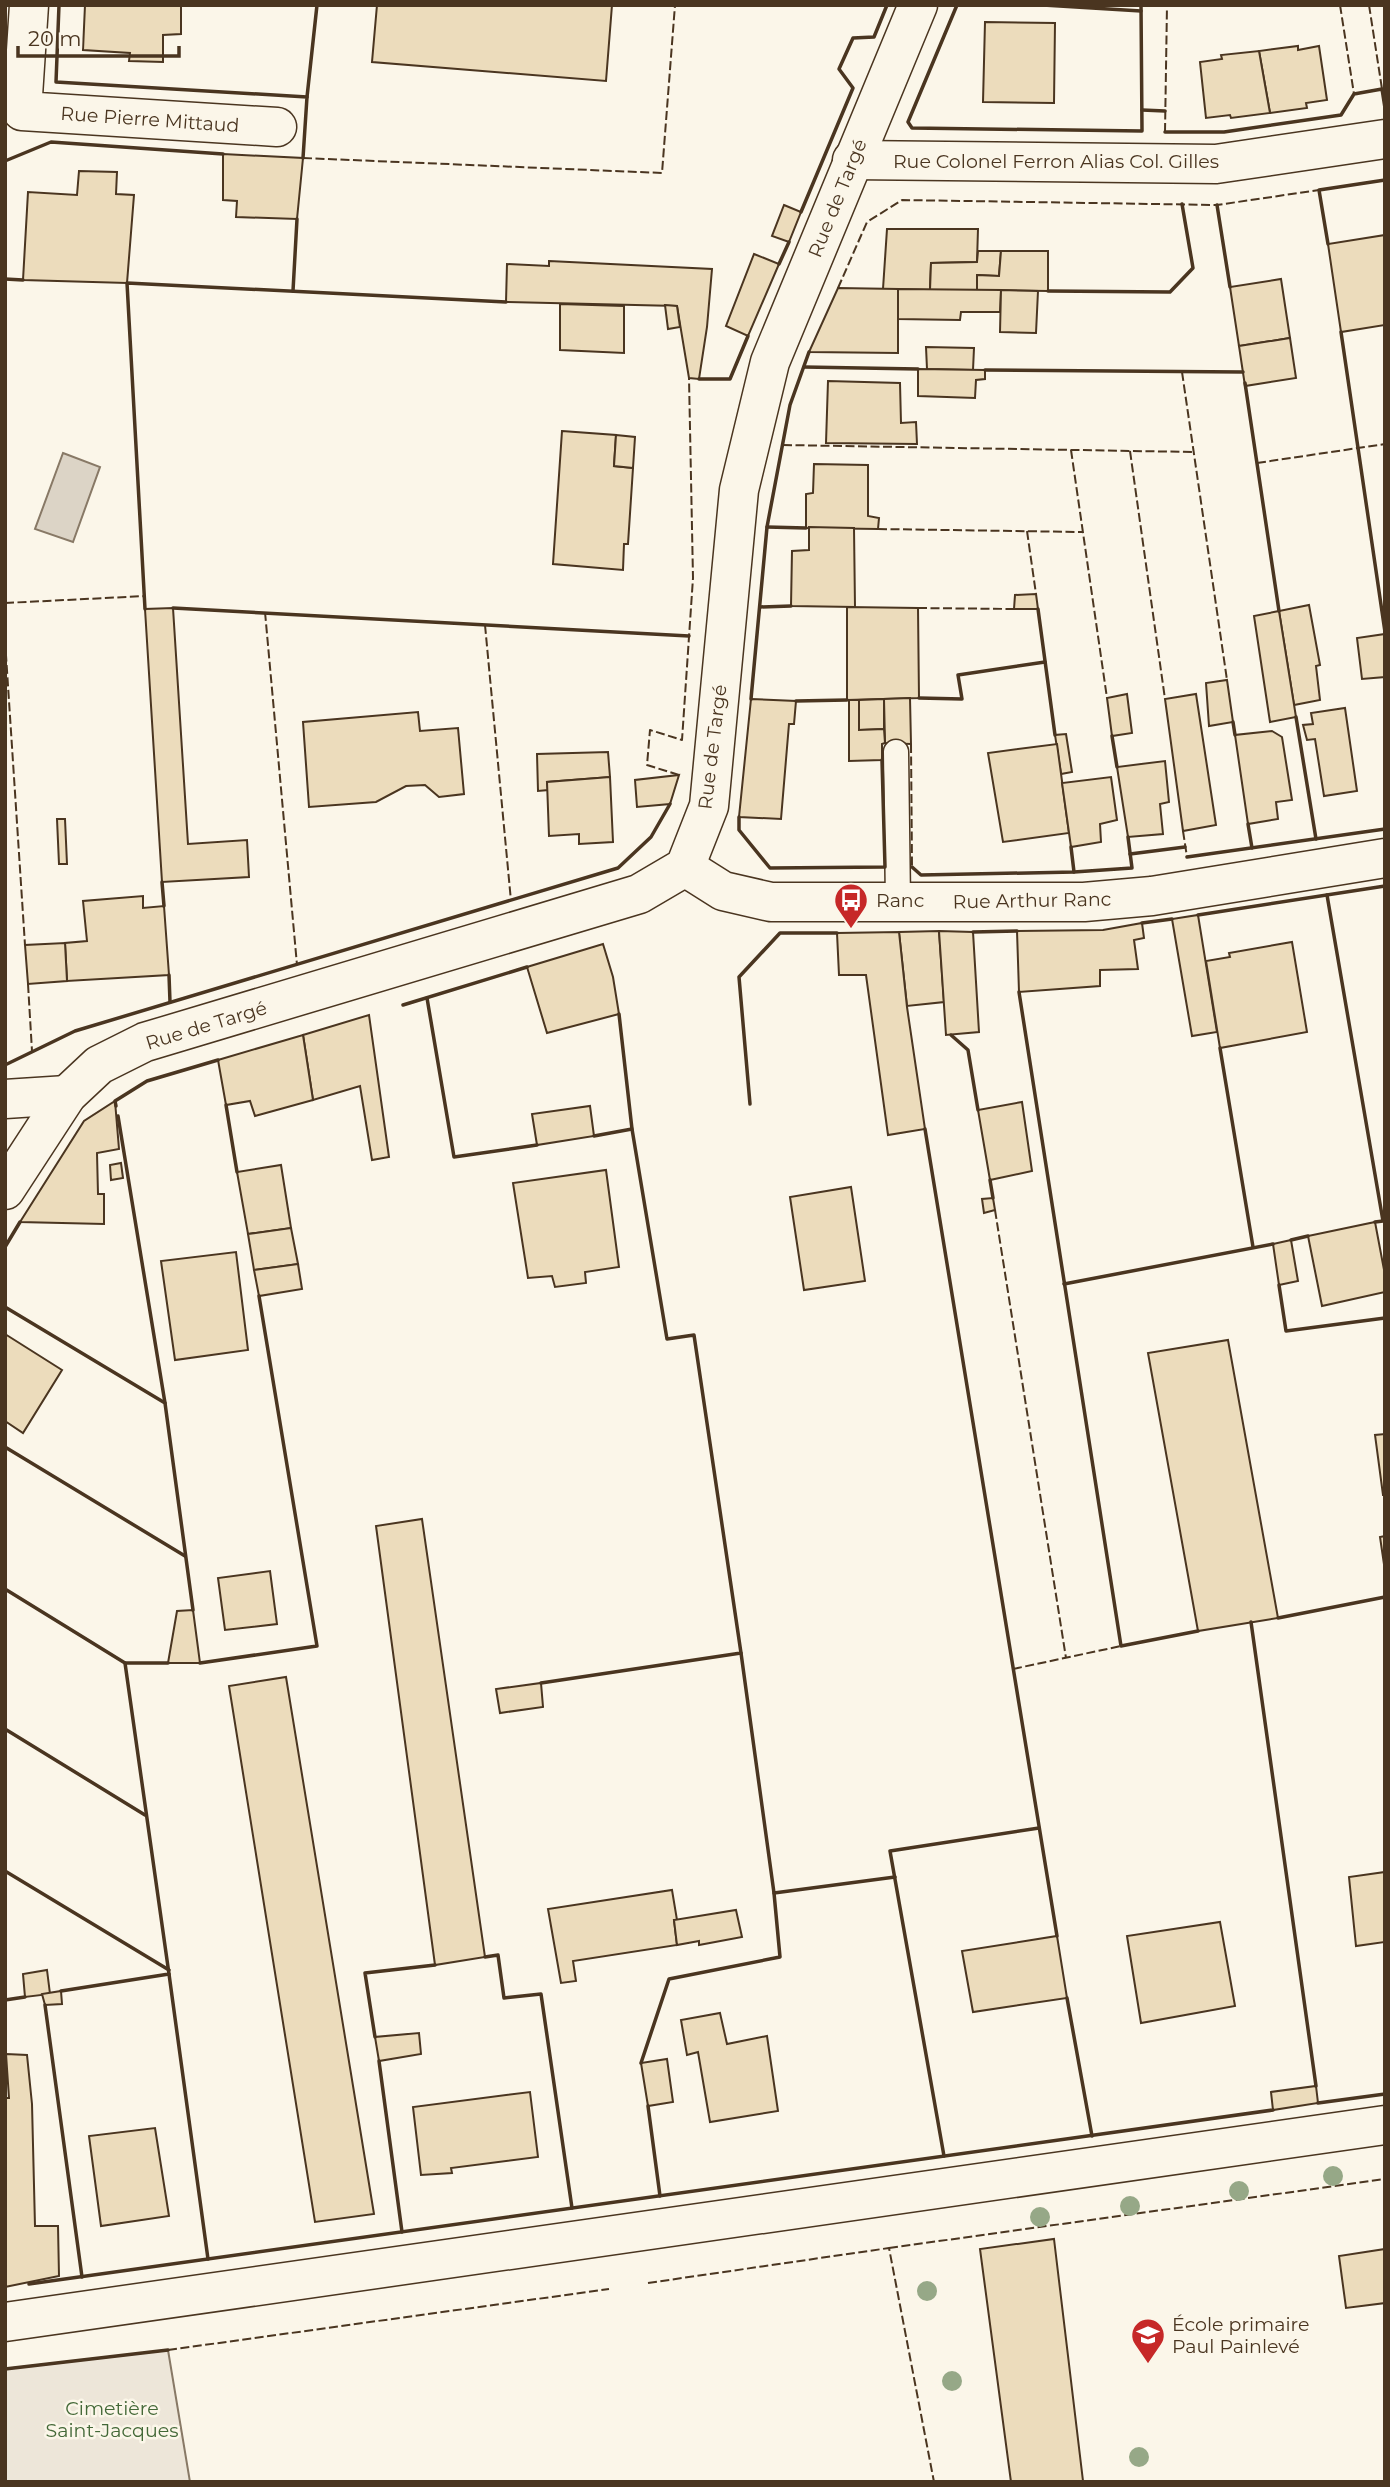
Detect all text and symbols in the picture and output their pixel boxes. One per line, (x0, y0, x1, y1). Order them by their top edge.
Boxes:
scale bar (18, 14, 178, 58)
text: 20 m (28, 26, 82, 51)
street label: Rue Pierre Mittaud (60, 102, 240, 137)
street label: Rue de Targé (803, 136, 872, 261)
street label: Rue Colonel Ferron Alias Col. Gilles (893, 150, 1219, 173)
street label: Rue de Targé (693, 683, 732, 811)
bus stop icon: Ranc (832, 881, 870, 930)
street label: Rue Arthur Ranc (952, 888, 1112, 913)
place label: Ranc (876, 889, 924, 912)
street label: Rue de Targé (143, 996, 270, 1055)
place label: École primaire Paul Painlevé (1172, 2313, 1309, 2358)
school or university icon: École primaire Paul Painlevé (1129, 2316, 1167, 2365)
park label: Cimetière Saint-Jacques (46, 2397, 178, 2442)

